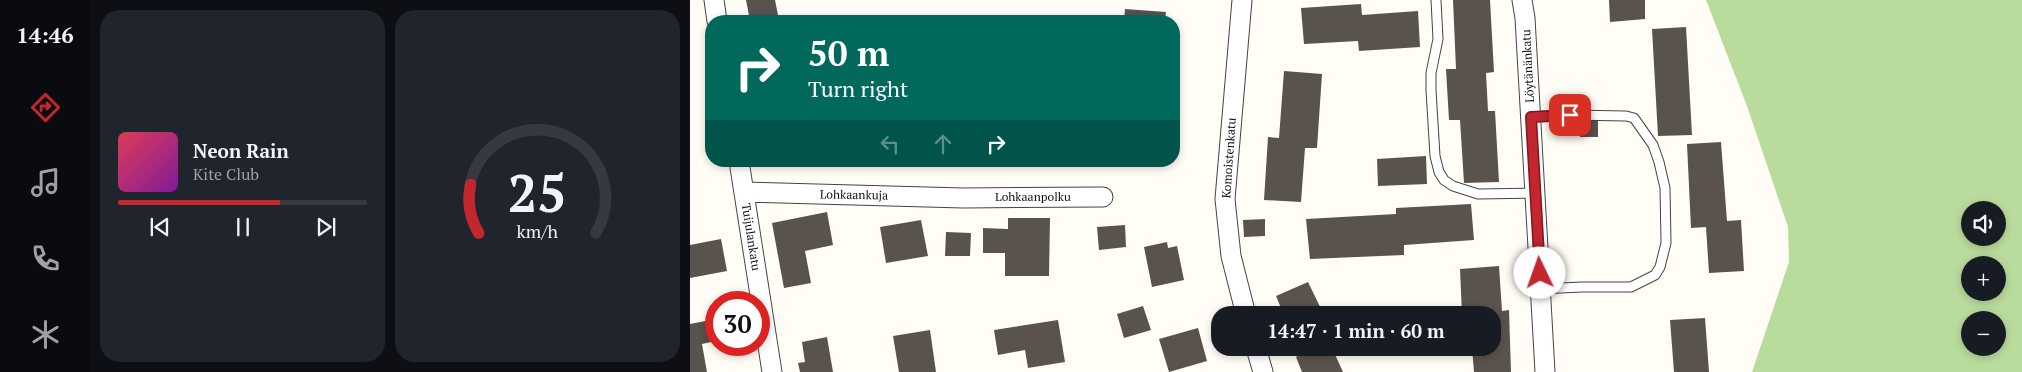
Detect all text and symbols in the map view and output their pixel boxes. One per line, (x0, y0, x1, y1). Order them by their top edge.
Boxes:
text: 14:46 (16, 20, 74, 49)
street label: Löytänänkatu (1518, 29, 1537, 103)
text: 50 m (808, 30, 889, 76)
icon: right (725, 35, 790, 100)
text: Turn right (808, 74, 908, 103)
icon: directions (28, 90, 63, 125)
pin (1549, 94, 1591, 136)
icon: arrive (1556, 101, 1584, 129)
street label: Komoistenkatu (1218, 117, 1239, 199)
icon: left (876, 130, 904, 158)
icon: ahead (929, 130, 957, 158)
icon: right (982, 130, 1010, 158)
text: Neon Rain (193, 138, 289, 163)
text: 25 (508, 158, 567, 227)
text: Kite Club (193, 163, 259, 185)
icon: music (28, 165, 63, 200)
street label: Lohkaankuja (820, 186, 888, 203)
street label: Lohkaanpolku (995, 189, 1071, 204)
map controls (1961, 201, 2006, 356)
button: sound (1961, 201, 2006, 246)
street label: Tuijulankatu (739, 202, 764, 272)
icon: previous (146, 213, 174, 241)
icon: pause (229, 213, 257, 241)
icon: next (312, 213, 340, 241)
text: km/h (517, 219, 559, 243)
icon: phone (28, 241, 63, 276)
position arrow (1513, 246, 1565, 298)
button: + (1961, 256, 2006, 301)
speed limit sign: 30 (705, 291, 770, 356)
button: − (1961, 311, 2006, 356)
icon: climate (28, 317, 63, 352)
text: 14:47 · 1 min · 60 m (1267, 318, 1445, 343)

